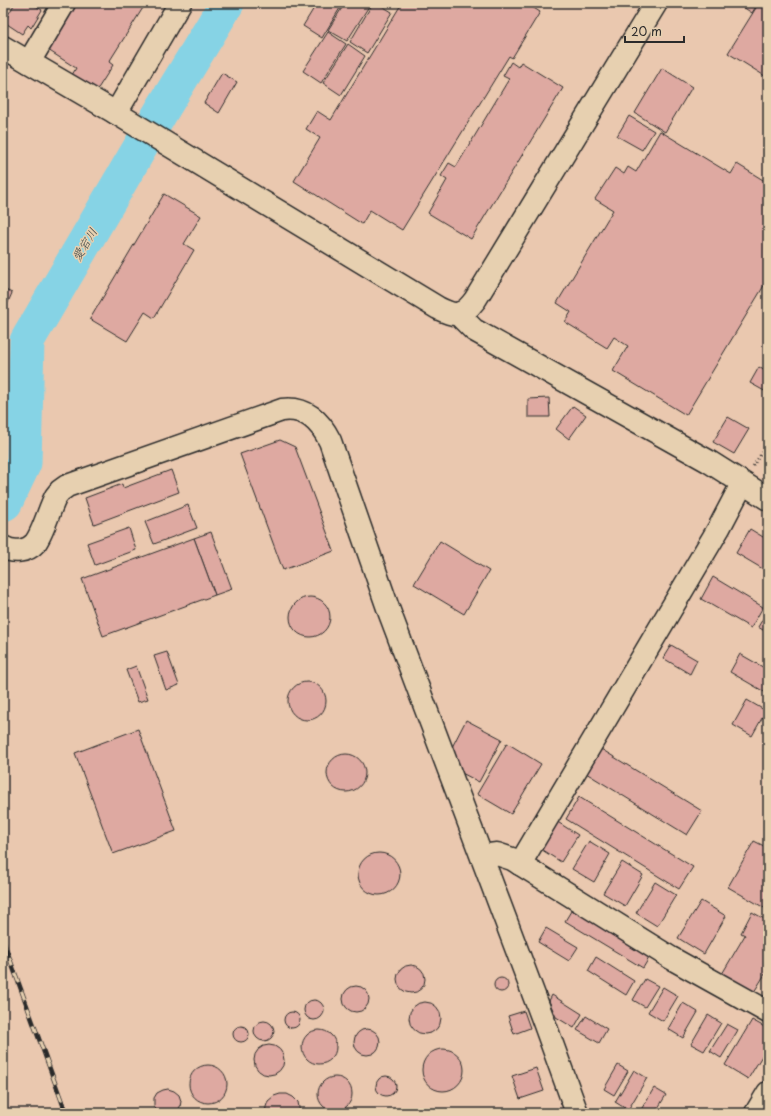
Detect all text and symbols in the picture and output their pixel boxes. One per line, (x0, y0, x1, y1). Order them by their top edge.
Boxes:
scale bar (625, 18, 684, 44)
text: 20 m (631, 22, 662, 40)
water label: 愛宕川 (67, 224, 101, 264)

